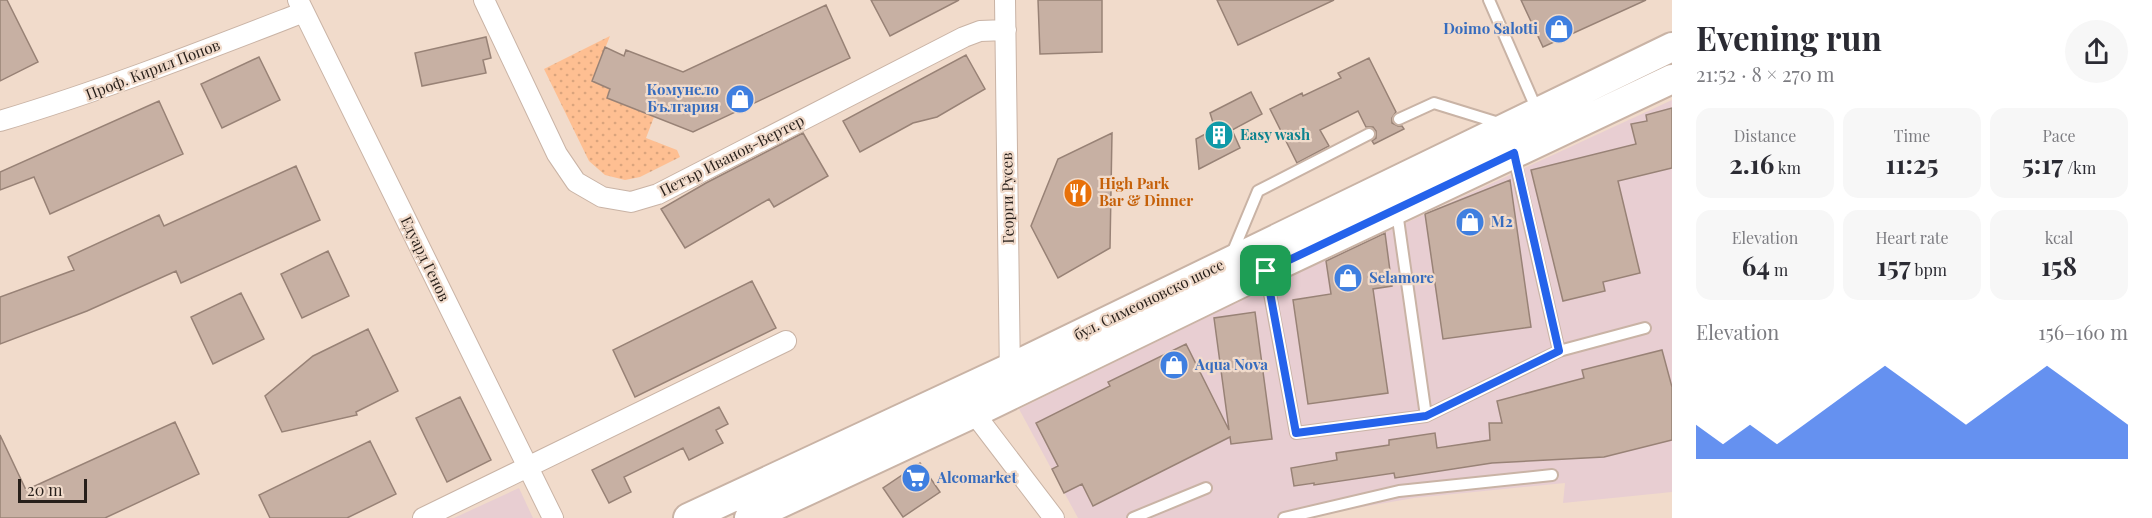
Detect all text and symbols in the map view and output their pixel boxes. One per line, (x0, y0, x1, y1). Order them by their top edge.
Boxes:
shop icon: Doimo Salotti (1543, 13, 1575, 45)
text: Evening run (1696, 15, 1882, 59)
place label: Doimo Salotti (1443, 18, 1538, 38)
button: share (2065, 20, 2128, 83)
street label: Проф. Кирил Попов (83, 34, 223, 104)
text: 21:52 · 8 × 270 m (1696, 60, 1834, 87)
place label: Комунело България (646, 79, 719, 116)
shop icon: Комунело България (724, 83, 756, 115)
street label: Петър Иванов-Вертер (656, 110, 808, 200)
building icon: Easy wash (1203, 119, 1235, 151)
place label: Easy wash (1240, 124, 1310, 144)
text: Distance (1734, 125, 1796, 146)
text: Time (1894, 125, 1930, 146)
text: Pace (2042, 125, 2076, 146)
text: 2.16 (1729, 146, 1774, 181)
text: 11:25 (1886, 146, 1939, 181)
text: 5:17 (2022, 146, 2063, 181)
street label: Георги Русев (996, 152, 1018, 244)
text: km (1774, 157, 1801, 178)
text: /km (2063, 157, 2096, 178)
place label: High Park Bar & Dinner (1099, 173, 1193, 210)
restaurant icon: High Park Bar & Dinner (1062, 177, 1094, 209)
shop icon: M2 (1454, 206, 1486, 238)
place label: M2 (1491, 211, 1513, 231)
street label: Едуард Генов (397, 213, 455, 304)
text: Elevation (1732, 227, 1798, 248)
text: Heart rate (1875, 227, 1949, 248)
text: kcal (2045, 227, 2073, 248)
pin (1240, 245, 1291, 296)
text: 64 (1742, 248, 1770, 283)
text: 157 (1877, 248, 1910, 283)
text: 158 (2041, 248, 2077, 283)
street label: бул. Симеоновско шосе (1070, 254, 1227, 344)
icon: arrive (1249, 254, 1282, 287)
text: m (1770, 259, 1788, 280)
text: bpm (1910, 259, 1947, 280)
shop icon: Selamore (1332, 262, 1364, 294)
place label: Selamore (1369, 267, 1435, 287)
text: Elevation (1696, 318, 1779, 345)
text: 156–160 m (2038, 318, 2128, 345)
shop icon: Aqua Nova (1158, 349, 1190, 381)
place label: Aqua Nova (1194, 354, 1268, 374)
supermarket icon: Alcomarket (900, 462, 932, 494)
place label: Alcomarket (936, 467, 1017, 487)
scale bar (18, 476, 87, 504)
text: 20 m (27, 479, 62, 500)

